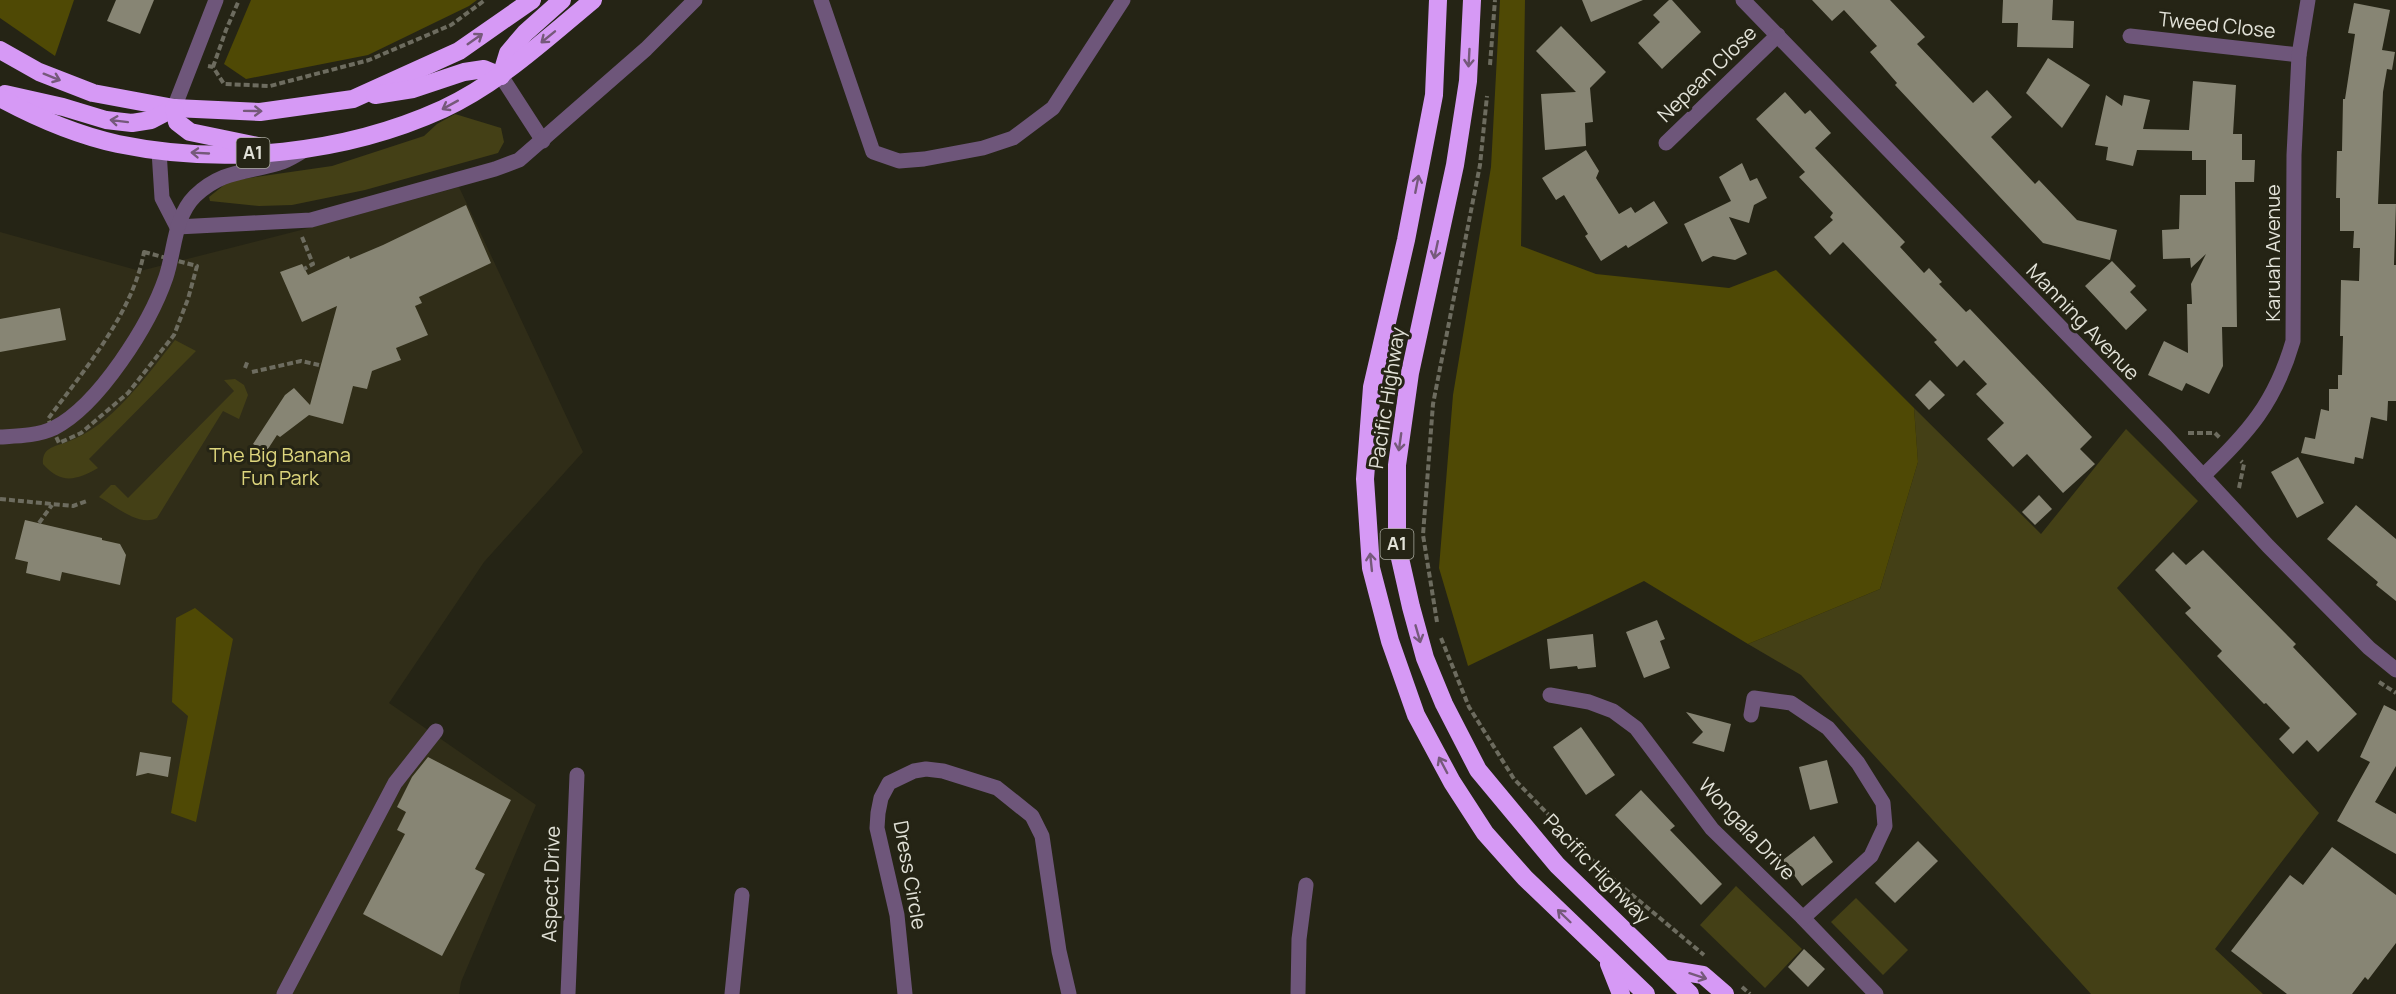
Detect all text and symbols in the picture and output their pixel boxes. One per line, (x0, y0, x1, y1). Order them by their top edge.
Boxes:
street label: Tweed Close (2157, 5, 2277, 44)
street label: Nepean Close (1651, 19, 1762, 128)
one-way arrow (540, 31, 556, 44)
one-way arrow (467, 33, 483, 45)
one-way arrow (1463, 48, 1474, 68)
one-way arrow (42, 72, 61, 83)
one-way arrow (442, 99, 459, 111)
one-way arrow (243, 105, 263, 117)
one-way arrow (109, 116, 129, 127)
road number: A1 (236, 138, 270, 168)
one-way arrow (190, 147, 210, 158)
one-way arrow (1412, 175, 1423, 194)
street label: Karuah Avenue (2259, 184, 2286, 322)
one-way arrow (1430, 241, 1442, 260)
street label: Manning Avenue (2021, 257, 2146, 386)
street label: Pacific Highway (1362, 325, 1411, 471)
one-way arrow (1395, 431, 1406, 451)
park label: The Big Banana Fun Park (209, 441, 351, 491)
road number: A1 (1380, 529, 1414, 559)
one-way arrow (1365, 553, 1376, 573)
one-way arrow (1413, 624, 1425, 643)
one-way arrow (1436, 756, 1448, 774)
street label: Wongala Drive (1693, 772, 1802, 886)
street label: Pacific Highway (1538, 808, 1657, 930)
street label: Dress Circle (888, 818, 933, 932)
street label: Aspect Drive (535, 825, 566, 943)
one-way arrow (1557, 908, 1572, 923)
one-way arrow (1688, 971, 1707, 982)

